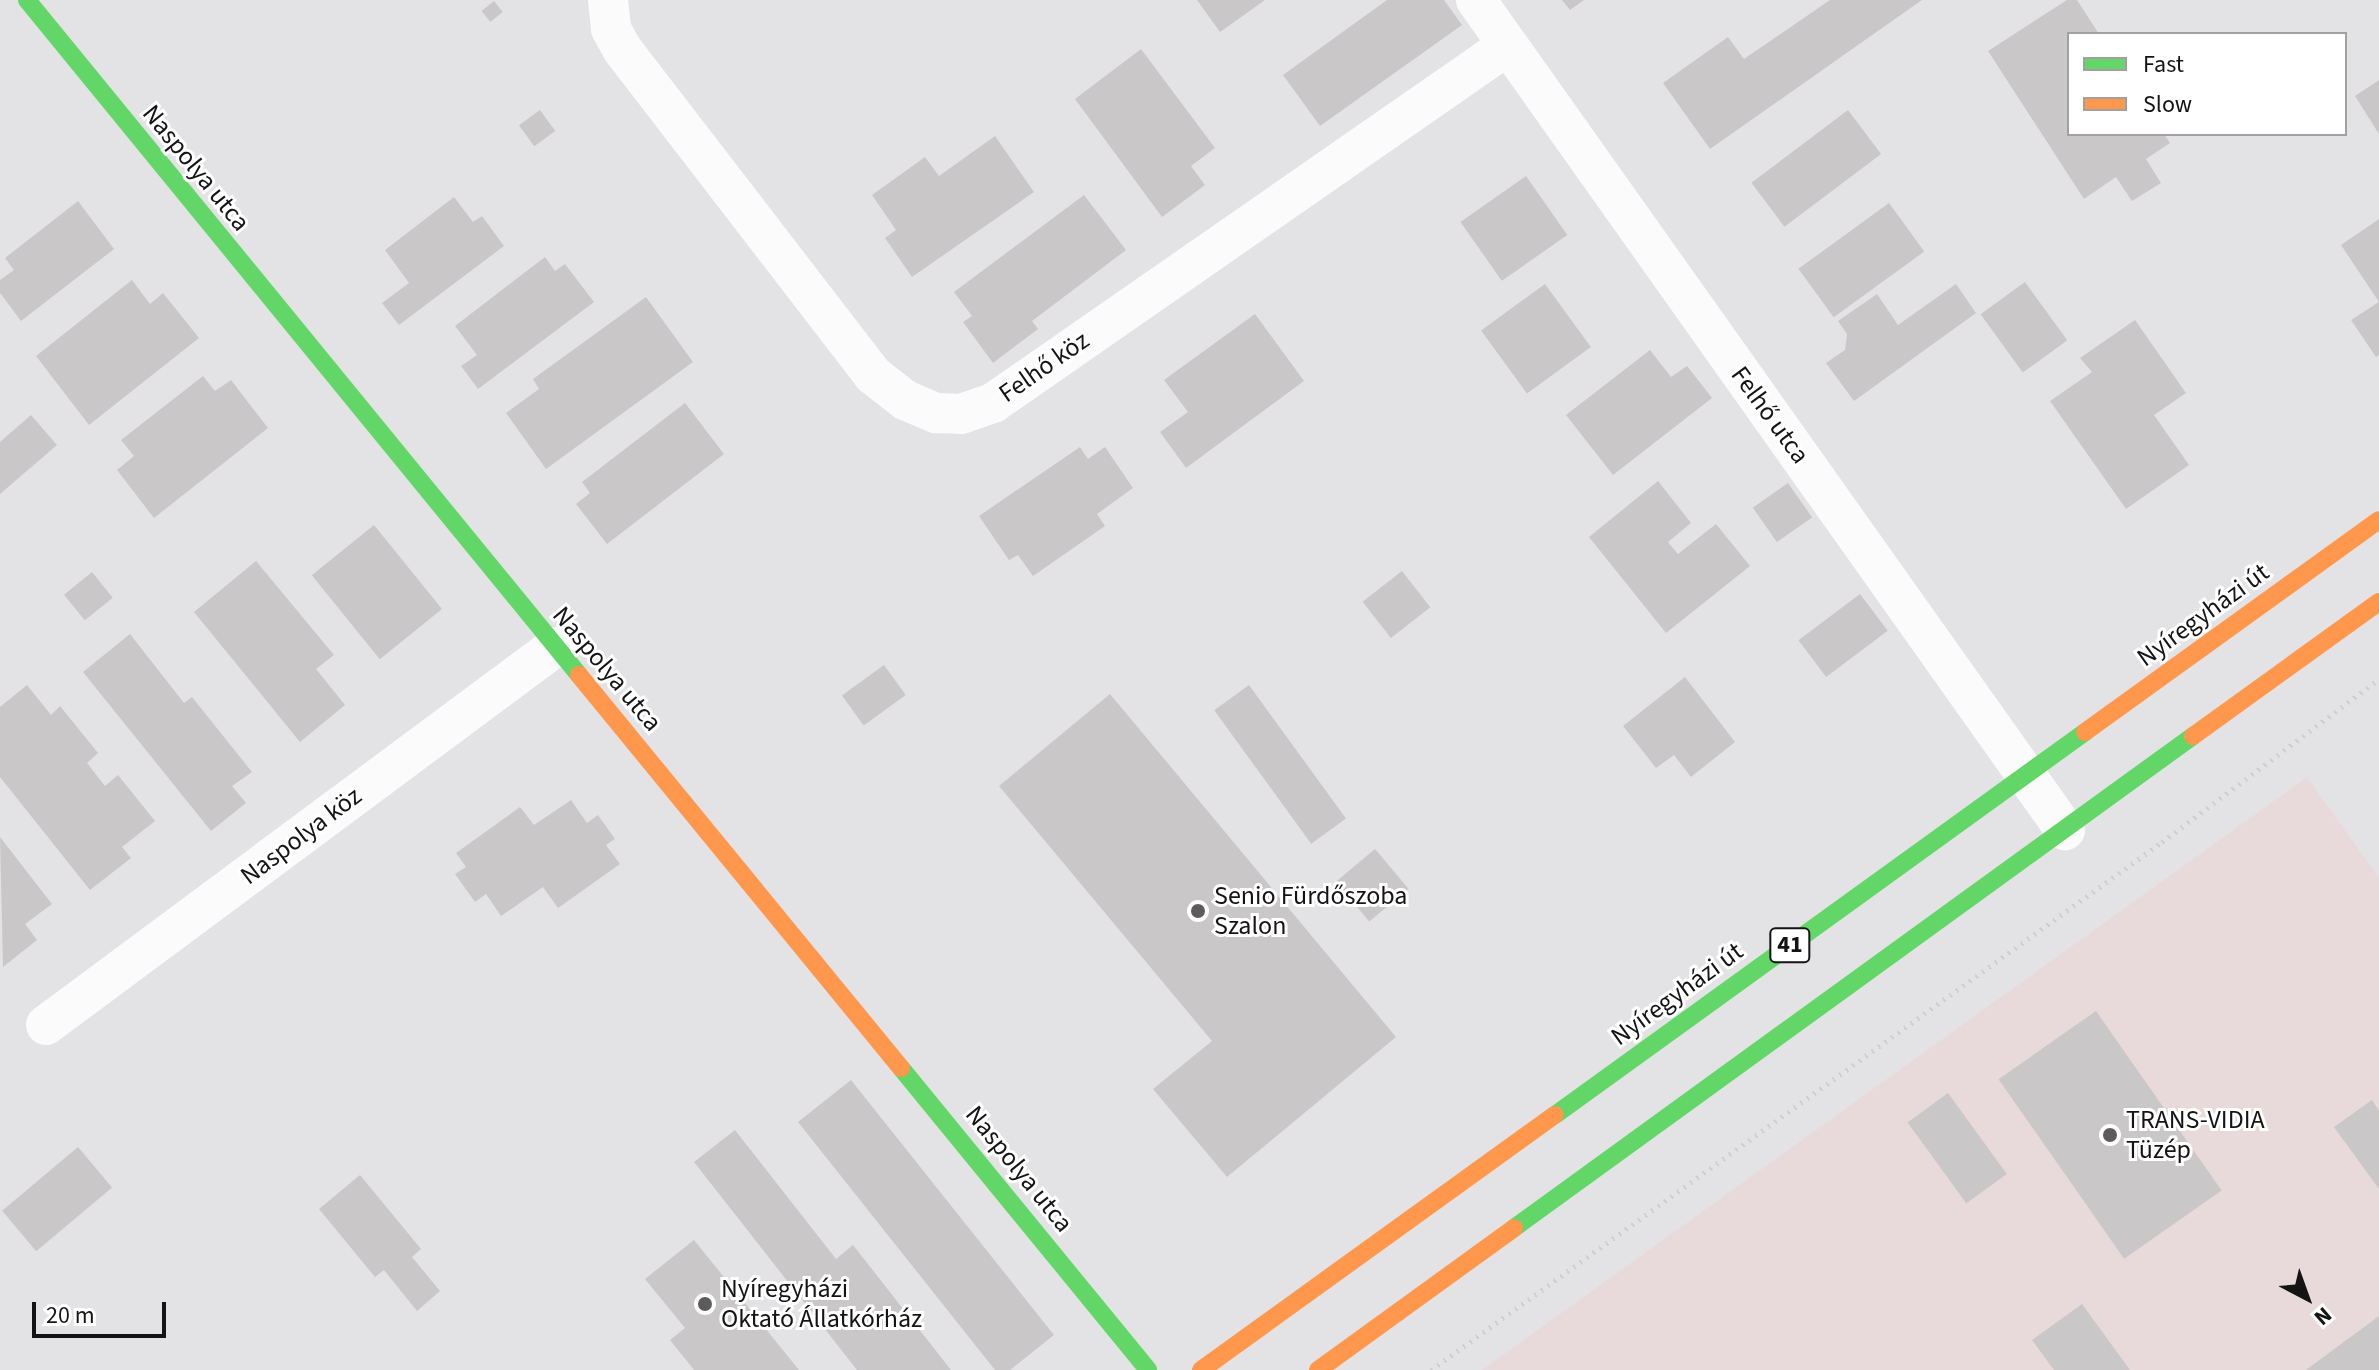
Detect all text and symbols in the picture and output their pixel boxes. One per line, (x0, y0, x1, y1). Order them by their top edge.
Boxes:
legend (2067, 32, 2347, 136)
text: Fast (2143, 47, 2184, 82)
text: Slow (2143, 87, 2192, 122)
street label: Naspolya utca (136, 99, 256, 237)
street label: Felhő köz (993, 325, 1095, 409)
street label: Felhő utca (1724, 360, 1816, 470)
street label: Nyíregyházi út (2131, 557, 2275, 673)
street label: Naspolya utca (546, 600, 668, 738)
street label: Naspolya köz (234, 780, 368, 892)
place label: Senio Fürdőszoba Szalon (1214, 880, 1407, 942)
marker: Senio Fürdőszoba Szalon (1189, 902, 1207, 920)
road number: 41 (1768, 925, 1812, 965)
street label: Nyíregyházi út (1605, 936, 1749, 1052)
street label: Naspolya utca (959, 1100, 1079, 1238)
place label: TRANS-VIDIA Tüzép (2126, 1104, 2265, 1166)
marker: TRANS-VIDIA Tüzép (2101, 1126, 2119, 1144)
north arrow (2267, 1258, 2347, 1338)
place label: Nyíregyházi Oktató Állatkórház (721, 1273, 922, 1334)
scale bar (36, 1286, 170, 1336)
marker: Nyíregyházi Oktató Állatkórház (696, 1295, 714, 1313)
text: 20 m (46, 1298, 95, 1333)
text: N (2307, 1299, 2339, 1333)

